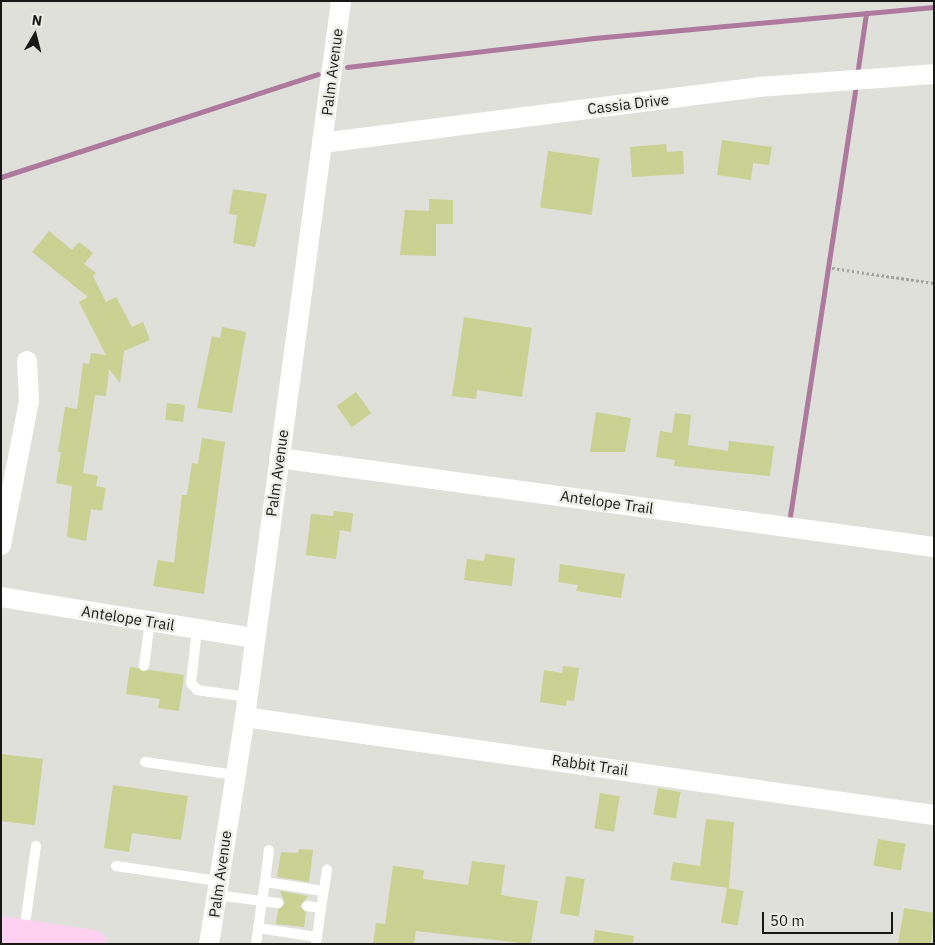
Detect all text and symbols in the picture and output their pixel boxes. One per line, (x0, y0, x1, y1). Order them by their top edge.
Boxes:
north arrow (10, 10, 60, 60)
text: N (31, 11, 43, 30)
street label: Palm Avenue (318, 27, 346, 117)
street label: Cassia Drive (586, 90, 670, 118)
street label: Palm Avenue (262, 428, 292, 518)
street label: Antelope Trail (559, 487, 655, 517)
street label: Antelope Trail (80, 602, 176, 634)
street label: Rabbit Trail (551, 751, 629, 779)
street label: Palm Avenue (205, 829, 235, 919)
scale bar (765, 902, 896, 934)
text: 50 m (770, 911, 805, 930)

